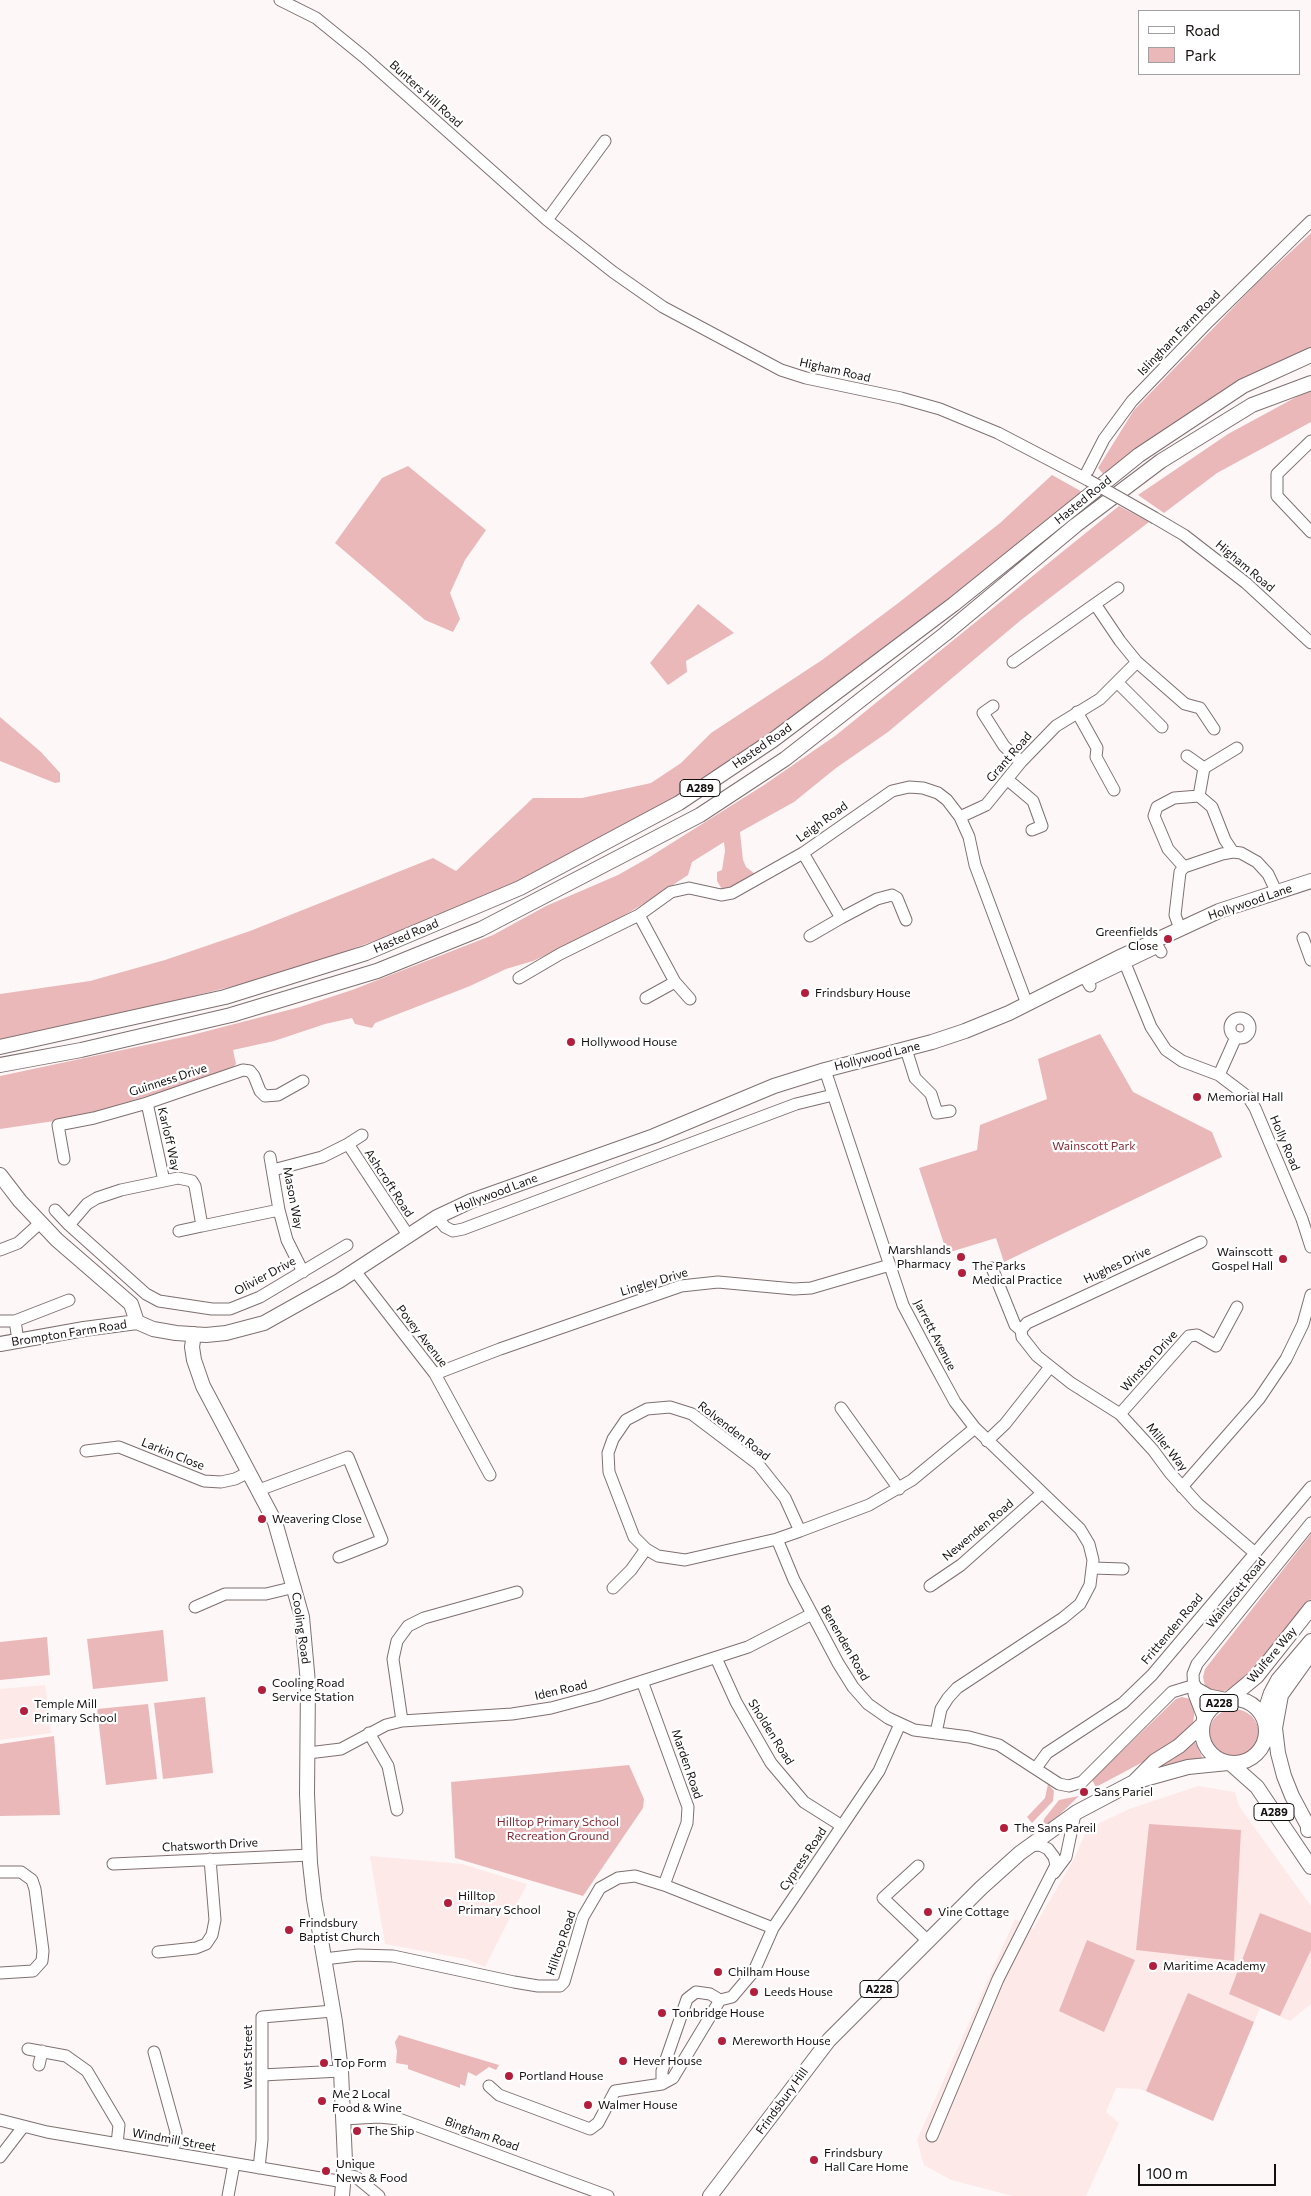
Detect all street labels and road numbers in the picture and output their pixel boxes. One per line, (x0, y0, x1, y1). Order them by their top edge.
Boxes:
street label: Bunters Hill Road (387, 57, 465, 131)
street label: Islingham Farm Road (1135, 287, 1223, 379)
street label: Higham Road (798, 355, 872, 385)
street label: Hasted Road (1052, 473, 1114, 527)
street label: Higham Road (1213, 537, 1277, 595)
street label: Hasted Road (730, 720, 794, 772)
street label: Grant Road (983, 729, 1035, 785)
road number: A289 (680, 780, 720, 796)
street label: Leigh Road (794, 799, 850, 845)
street label: Hollywood Lane (1206, 881, 1294, 923)
street label: Hasted Road (371, 916, 441, 956)
street label: Hollywood Lane (833, 1038, 921, 1074)
street label: Guinness Drive (127, 1061, 209, 1099)
street label: Karloff Way (155, 1106, 183, 1172)
street label: Holly Road (1267, 1113, 1303, 1173)
street label: Ashcroft Road (362, 1146, 416, 1220)
street label: Mason Way (280, 1166, 306, 1230)
street label: Hollywood Lane (452, 1171, 540, 1215)
street label: Hughes Drive (1081, 1243, 1153, 1287)
street label: Olivier Drive (232, 1254, 298, 1298)
street label: Lingley Drive (618, 1265, 690, 1299)
street label: Jarrett Avenue (911, 1297, 959, 1373)
street label: Povey Avenue (393, 1302, 451, 1370)
street label: Brompton Farm Road (10, 1317, 128, 1349)
street label: Winston Drive (1118, 1327, 1180, 1395)
street label: Rolvenden Road (695, 1398, 773, 1464)
street label: Miller Way (1143, 1420, 1191, 1474)
street label: Larkin Close (139, 1435, 207, 1473)
street label: Newenden Road (940, 1496, 1016, 1564)
street label: Wainscott Road (1203, 1555, 1269, 1631)
street label: Cooling Road (289, 1591, 313, 1665)
street label: Frittenden Road (1138, 1591, 1206, 1667)
street label: Benenden Road (818, 1603, 872, 1683)
street label: Wulfere Way (1244, 1624, 1300, 1686)
street label: Iden Road (533, 1677, 589, 1703)
road number: A228 (1200, 1695, 1238, 1712)
street label: Sholden Road (745, 1697, 797, 1767)
street label: Marden Road (668, 1727, 706, 1801)
road number: A289 (1254, 1804, 1294, 1820)
street label: Cypress Road (777, 1825, 829, 1893)
street label: Chatsworth Drive (162, 1835, 258, 1855)
street label: Hilltop Road (543, 1909, 579, 1977)
road number: A228 (860, 1980, 898, 1998)
street label: West Street (241, 2025, 255, 2089)
street label: Frindsbury Hill (753, 2065, 811, 2137)
street label: Bingham Road (443, 2114, 521, 2154)
street label: Windmill Street (131, 2126, 217, 2154)

